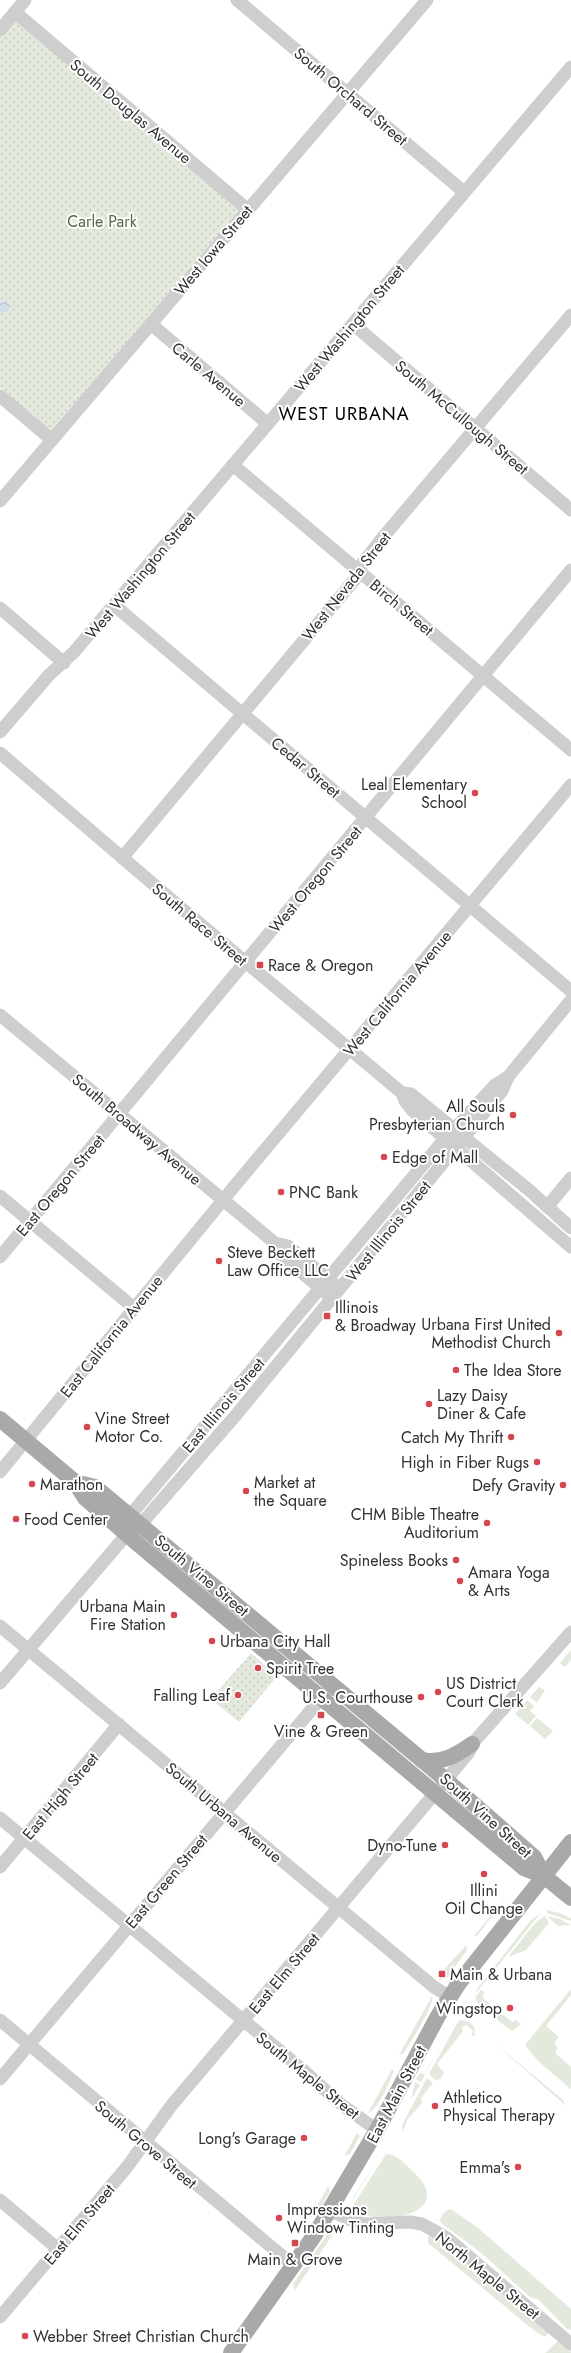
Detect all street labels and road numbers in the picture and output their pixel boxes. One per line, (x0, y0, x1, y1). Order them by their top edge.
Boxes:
street label: South Orchard Street (289, 42, 413, 151)
street label: South Douglas Avenue (65, 54, 196, 169)
street label: West Iowa Street (169, 200, 258, 301)
street label: West Washington Street (289, 259, 410, 397)
street label: Carle Avenue (167, 336, 251, 412)
street label: South McCullough Street (390, 355, 534, 480)
street label: West Washington Street (80, 506, 201, 644)
street label: West Nevada Street (296, 527, 396, 646)
street label: Birch Street (365, 574, 439, 641)
street label: Cedar Street (266, 731, 346, 803)
street label: West Oregon Street (264, 821, 367, 938)
street label: South Race Street (147, 877, 253, 971)
street label: West California Avenue (338, 925, 457, 1061)
street label: South Broadway Avenue (67, 1068, 206, 1191)
street label: East Oregon Street (11, 1129, 110, 1241)
street label: West Illinois Street (340, 1176, 436, 1287)
street label: East California Avenue (55, 1270, 168, 1403)
street label: East Illinois Street (177, 1353, 270, 1458)
street label: South Vine Street (149, 1529, 254, 1622)
street label: East High Street (17, 1748, 104, 1845)
street label: South Urbana Avenue (160, 1757, 287, 1868)
street label: South Vine Street (434, 1768, 537, 1863)
street label: East Green Street (120, 1829, 213, 1934)
street label: East Elm Street (244, 1928, 325, 2019)
street label: South Maple Street (251, 2026, 365, 2125)
street label: East Main Street (361, 2041, 432, 2147)
street label: South Grove Street (90, 2095, 202, 2194)
street label: East Elm Street (39, 2179, 120, 2270)
street label: North Maple Street (431, 2226, 545, 2325)

